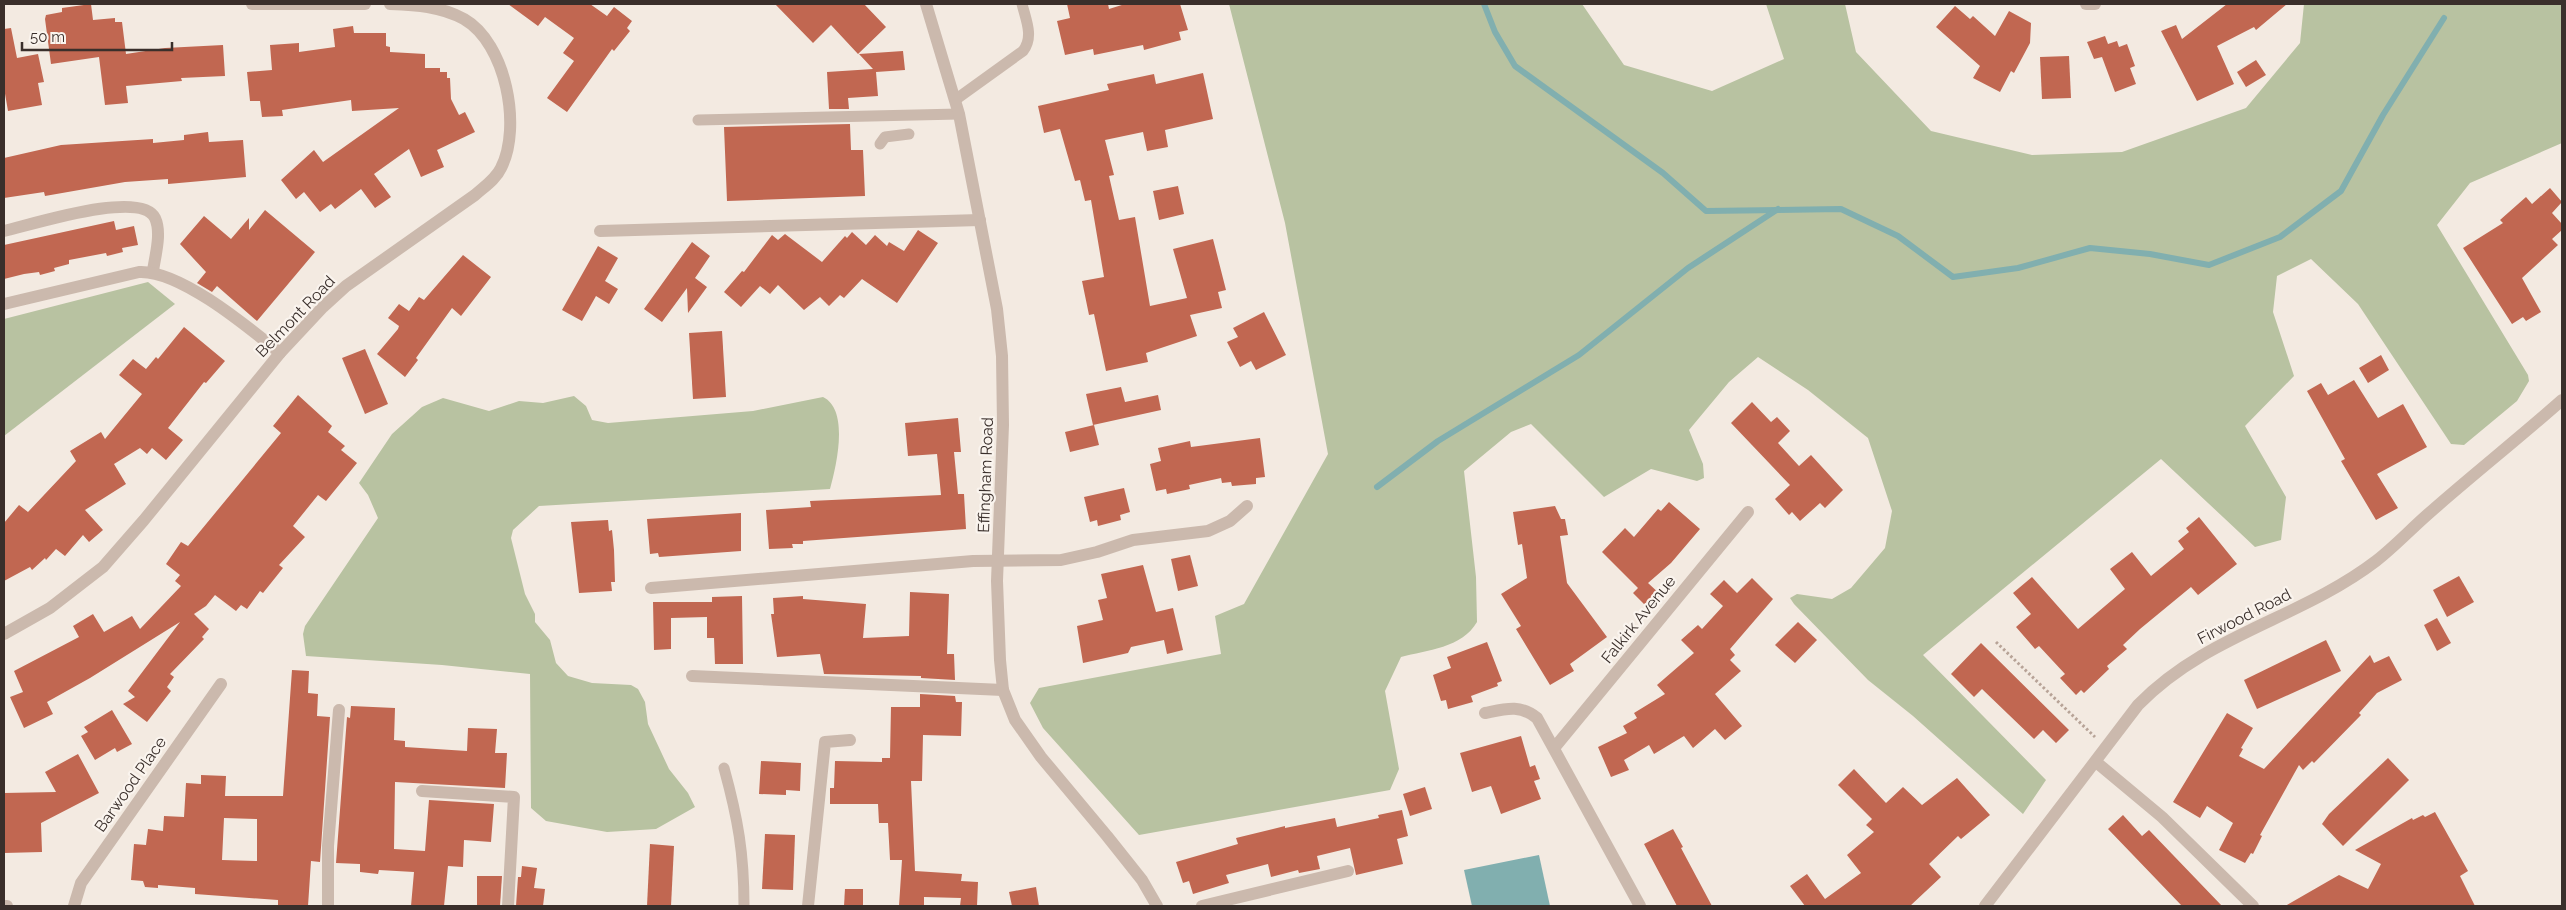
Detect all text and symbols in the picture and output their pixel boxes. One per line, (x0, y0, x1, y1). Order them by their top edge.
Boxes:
scale bar (22, 20, 172, 52)
text: 50 m (30, 28, 65, 46)
street label: Belmont Road (252, 272, 339, 361)
street label: Effingham Road (974, 417, 997, 533)
street label: Falkirk Avenue (1597, 572, 1680, 667)
street label: Firwood Road (2194, 585, 2294, 648)
street label: Barwood Place (91, 733, 170, 836)

